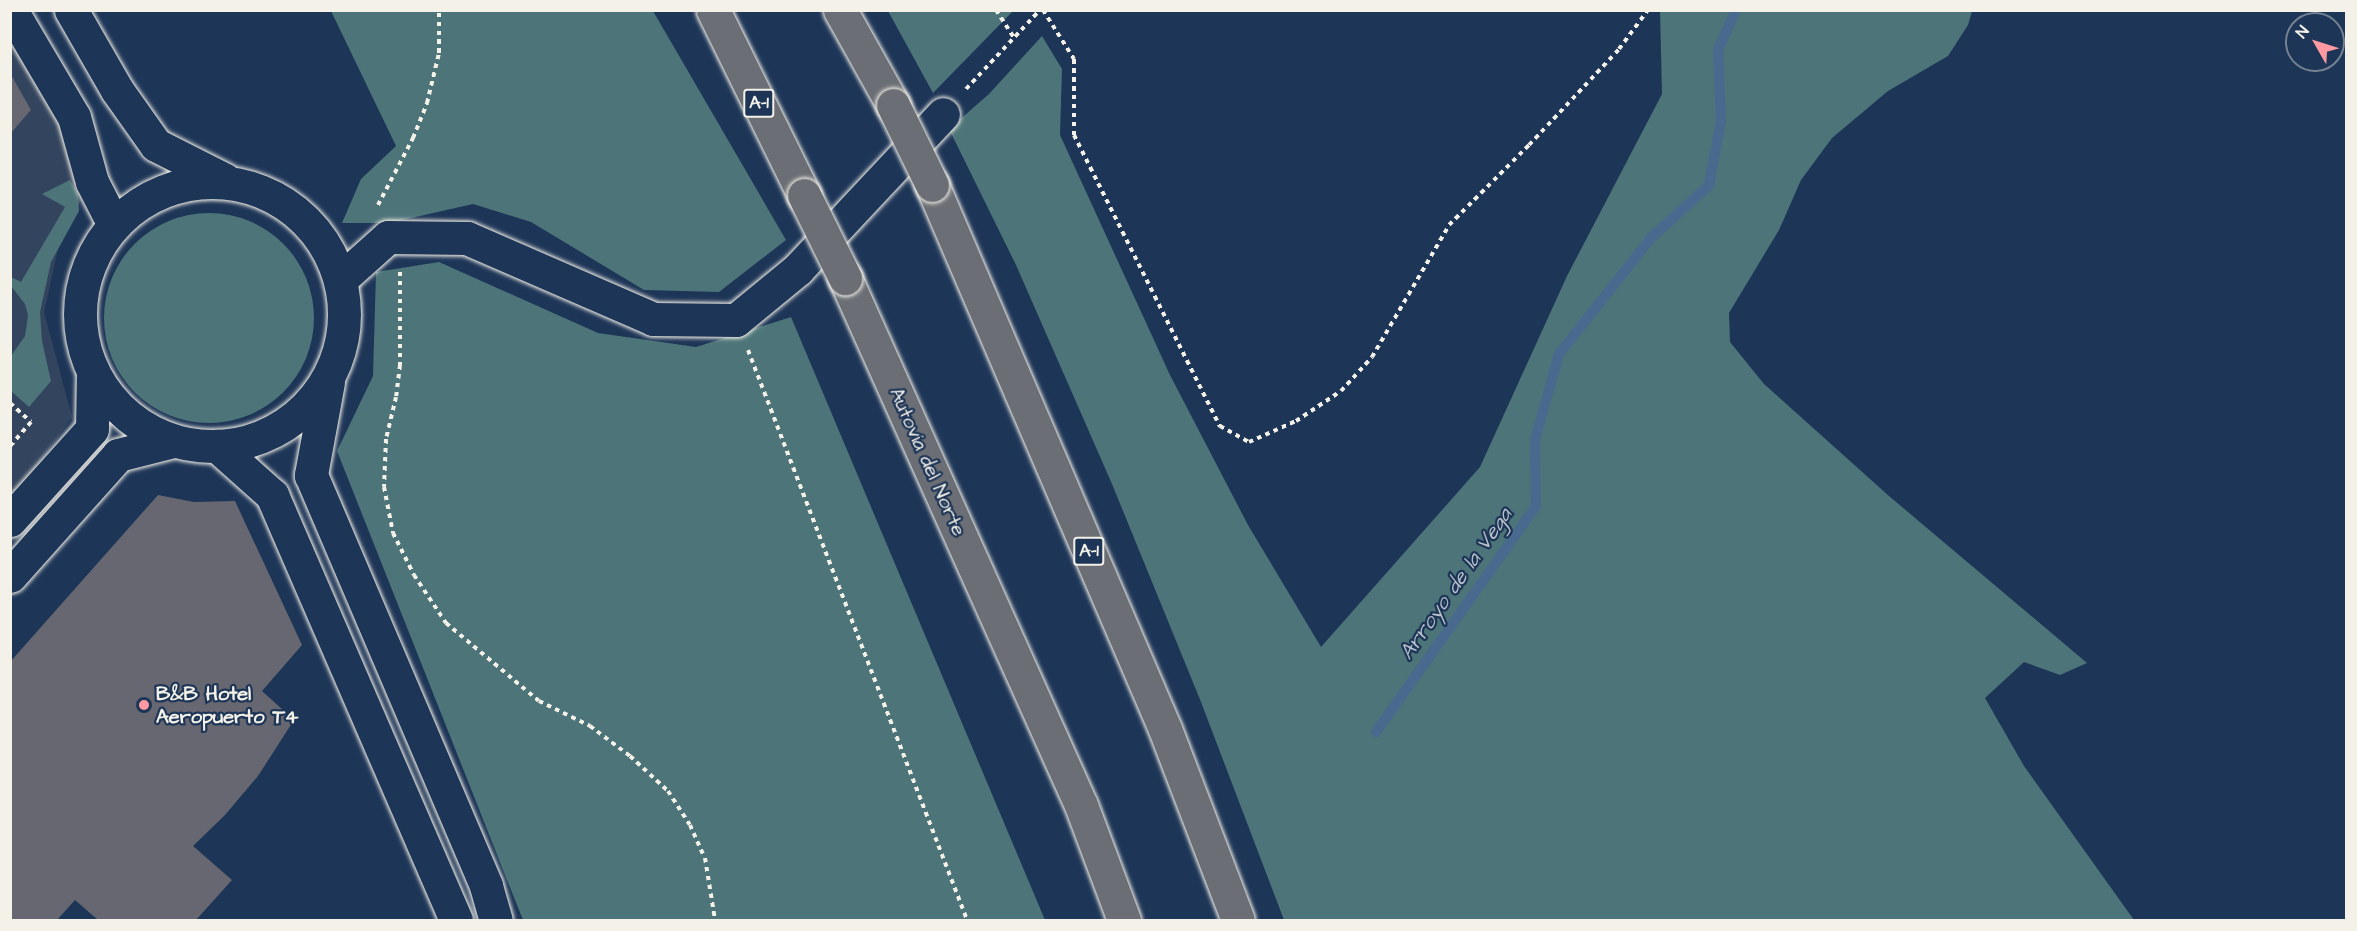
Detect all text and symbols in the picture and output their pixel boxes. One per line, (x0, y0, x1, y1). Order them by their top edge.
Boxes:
north arrow (2285, 12, 2345, 72)
text: N (2291, 21, 2314, 43)
road number: A-1 (742, 88, 776, 118)
street label: Autovía del Norte (884, 384, 970, 540)
water label: Arroyo de la Vega (1394, 503, 1518, 665)
road number: A-1 (1072, 536, 1106, 566)
place label: B&B Hotel Aeropuerto T4 (156, 682, 298, 729)
marker: B&B Hotel Aeropuerto T4 (137, 698, 151, 712)

